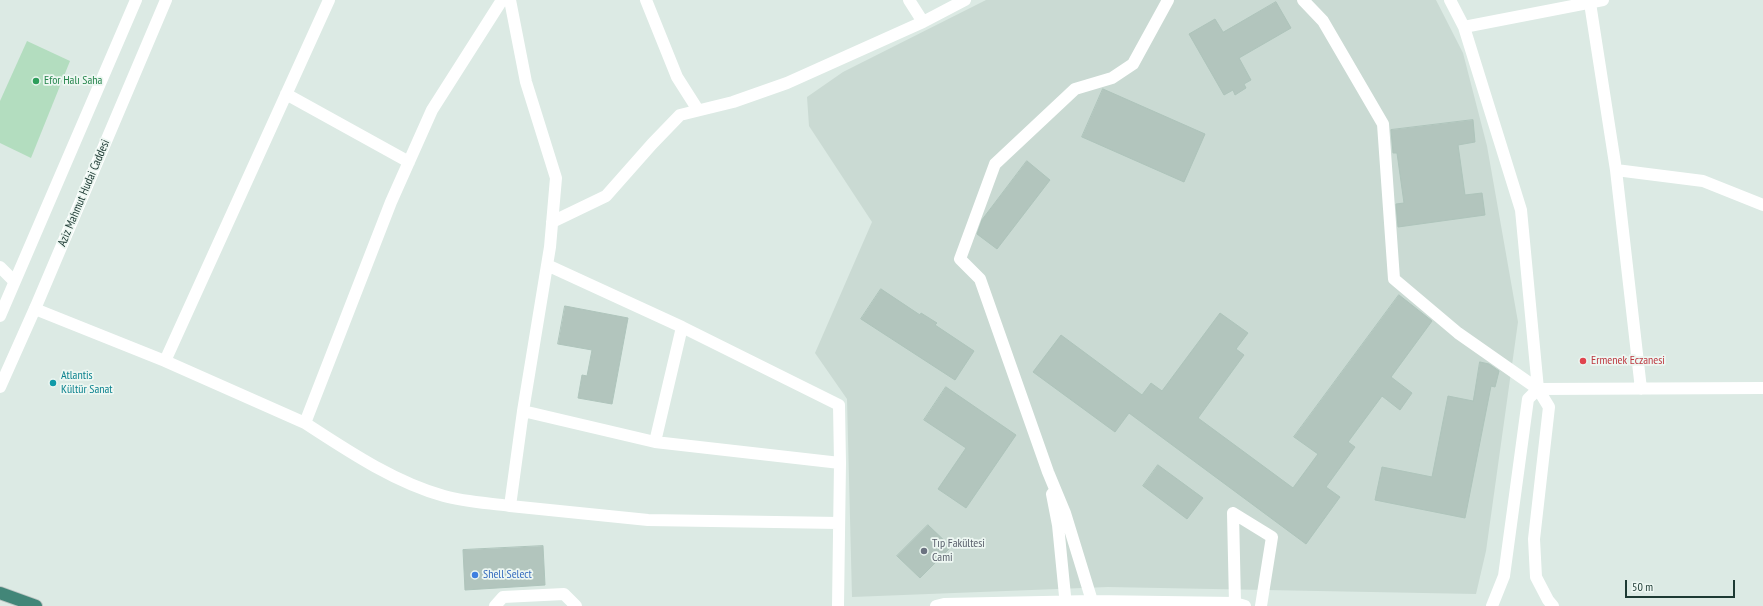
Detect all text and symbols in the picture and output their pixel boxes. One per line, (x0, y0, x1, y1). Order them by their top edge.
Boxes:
place label: Efor Halı Saha (44, 74, 102, 88)
marker: Efor Halı Saha (31, 76, 41, 86)
street label: Aziz Mahmut Hudai Caddesi (55, 137, 113, 249)
place label: Ermenek Eczanesi (1591, 354, 1665, 368)
marker: Ermenek Eczanesi (1578, 356, 1588, 366)
place label: Atlantis Kültür Sanat (61, 369, 113, 397)
marker: Atlantis Kültür Sanat (48, 378, 58, 388)
place label: Tıp Fakültesi Cami (932, 537, 985, 565)
marker: Tıp Fakültesi Cami (919, 546, 929, 556)
place label: Shell Select (483, 568, 532, 582)
marker: Shell Select (470, 570, 480, 580)
scale bar (1627, 572, 1737, 598)
text: 50 m (1632, 579, 1653, 594)

